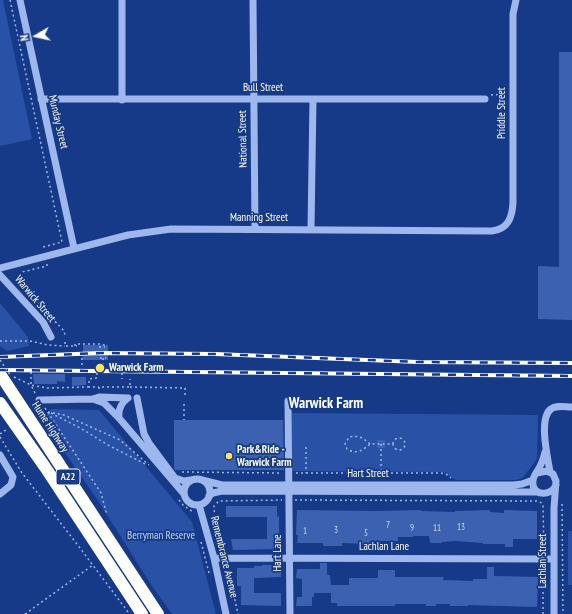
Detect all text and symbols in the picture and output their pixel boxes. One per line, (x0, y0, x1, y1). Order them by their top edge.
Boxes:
north arrow (16, 16, 56, 56)
text: N (17, 34, 32, 42)
street label: Bull Street (243, 81, 283, 95)
street label: Priddle Street (495, 87, 509, 139)
street label: Munday Street (45, 94, 71, 150)
street label: National Street (236, 110, 250, 168)
street label: Manning Street (230, 211, 288, 225)
street label: Warwick Street (12, 273, 58, 325)
place label: Warwick Farm (109, 361, 164, 375)
marker: Warwick Farm (94, 362, 106, 374)
district label: Warwick Farm (289, 395, 363, 413)
street label: Hume Highway (29, 399, 71, 455)
place label: Park&Ride - Warwick Farm (237, 443, 292, 469)
marker: Park&Ride - Warwick Farm (224, 451, 234, 461)
street label: Hart Street (347, 467, 389, 481)
road number: A22 (56, 469, 80, 485)
street label: Remembrance Avenue (207, 515, 241, 599)
house number: 7 (386, 520, 390, 530)
house number: 13 (457, 522, 465, 532)
house number: 9 (410, 523, 414, 533)
house number: 11 (433, 523, 441, 533)
house number: 3 (334, 525, 338, 535)
house number: 1 (303, 526, 307, 536)
house number: 5 (364, 528, 368, 538)
park label: Berryman Reserve (127, 529, 195, 543)
street label: Hart Lane (271, 534, 285, 572)
street label: Lachlan Street (536, 534, 550, 588)
street label: Lachlan Lane (359, 540, 409, 554)

